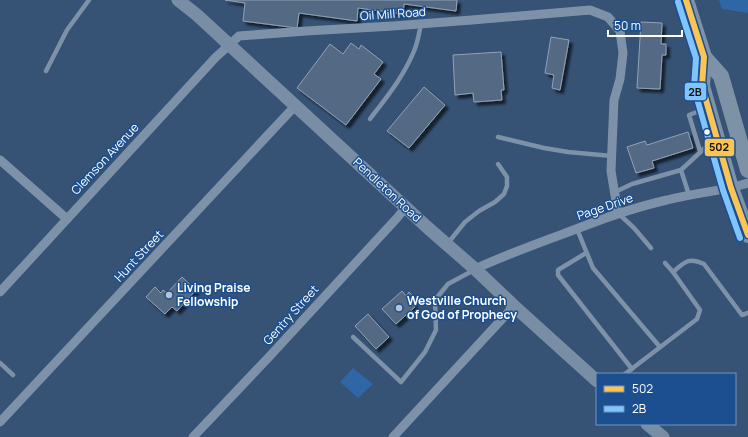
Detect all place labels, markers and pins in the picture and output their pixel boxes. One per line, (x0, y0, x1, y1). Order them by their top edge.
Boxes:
unlabelled marker (702, 127, 712, 137)
place label: Living Praise Fellowship (177, 279, 250, 310)
marker: Living Praise Fellowship (164, 290, 174, 300)
place label: Westville Church of God of Prophecy (407, 292, 517, 323)
marker: Westville Church of God of Prophecy (394, 303, 404, 313)

